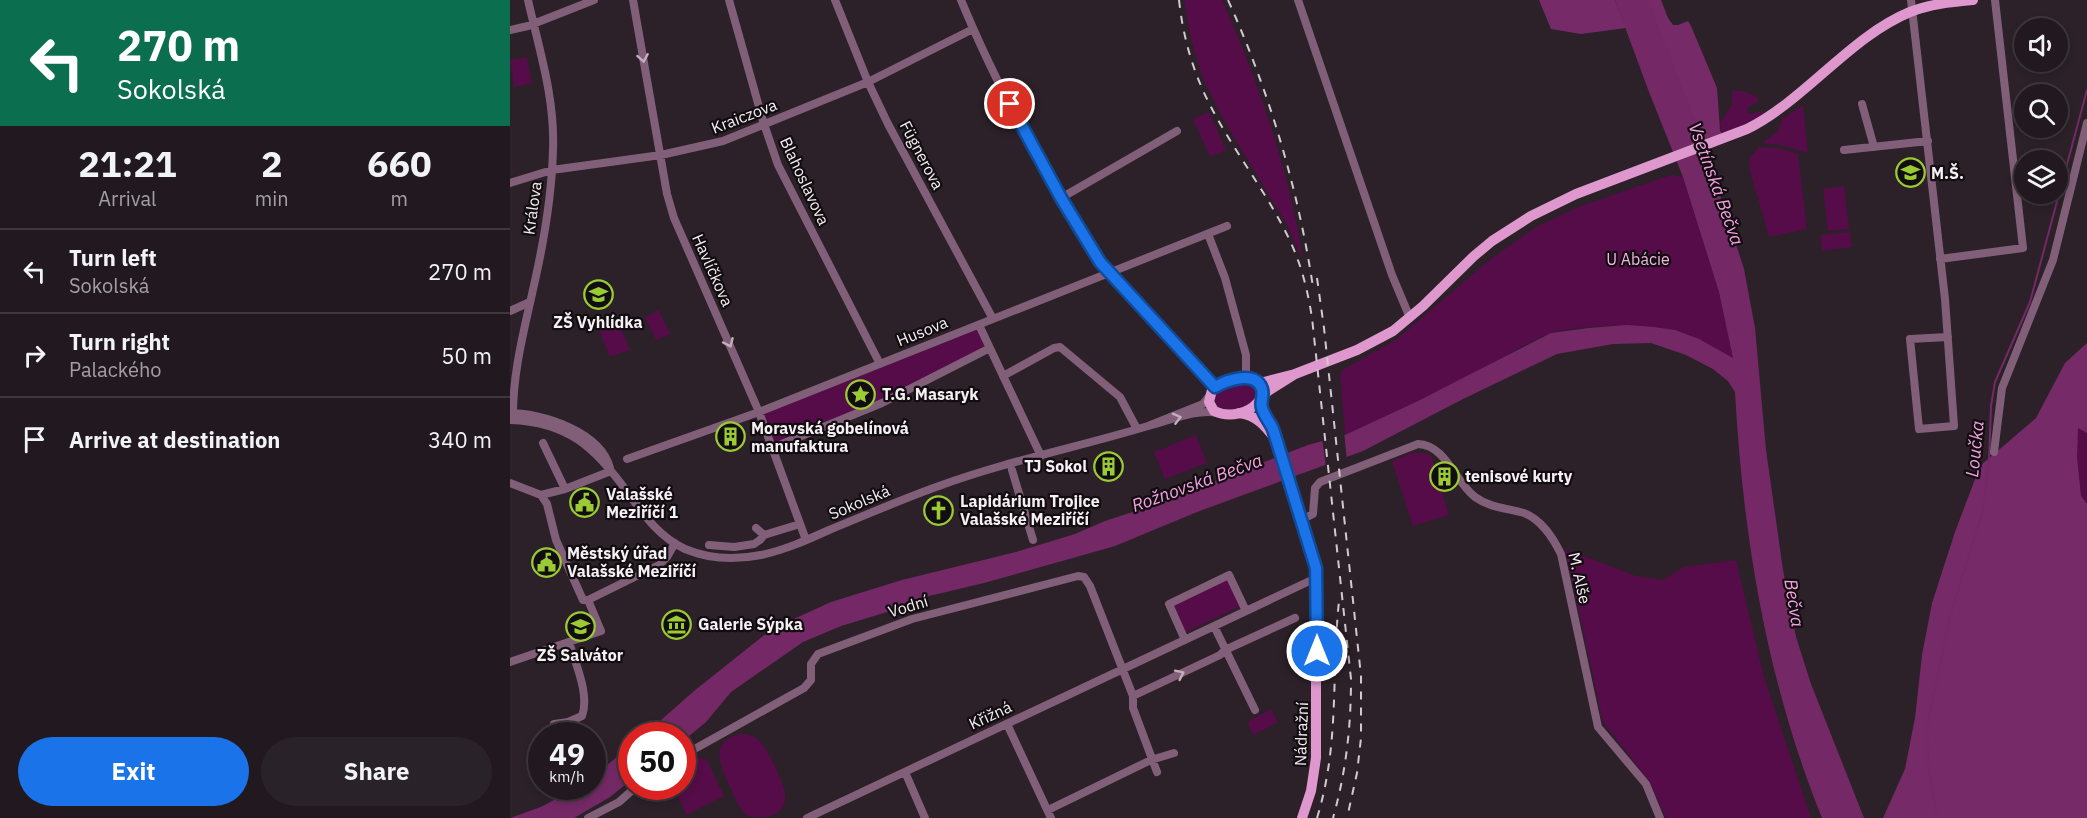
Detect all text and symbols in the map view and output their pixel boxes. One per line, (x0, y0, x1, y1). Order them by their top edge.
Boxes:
text: 270 m (117, 18, 240, 73)
map controls (2014, 18, 2068, 204)
button: sound (2014, 18, 2068, 72)
icon: left (18, 24, 96, 102)
one-way arrow (636, 52, 649, 62)
text: Sokolská (117, 71, 226, 106)
pin (984, 78, 1035, 129)
button: search (2014, 84, 2068, 138)
icon: arrive (993, 87, 1026, 120)
street label: Kraiczova (708, 94, 780, 138)
street label: Fügnerova (896, 117, 949, 193)
water label: Vsetínská Bečva (1684, 119, 1749, 248)
street label: Blahoslavova (776, 134, 834, 229)
text: 21:21 (78, 140, 177, 187)
text: 2 (261, 140, 283, 187)
text: 660 (367, 140, 432, 187)
button: layers (2014, 150, 2068, 204)
school or university icon: M.Š. (1894, 157, 1926, 189)
place label: M.Š. (1931, 162, 1964, 183)
street label: Králova (518, 180, 546, 236)
text: Arrival (98, 185, 157, 212)
text: min (255, 185, 289, 212)
text: m (391, 185, 408, 212)
street label: Havlíčkova (688, 231, 738, 310)
text: Turn left (69, 243, 157, 272)
park label: U Abácie (1606, 249, 1670, 269)
icon: left (18, 255, 51, 288)
text: 270 m (428, 257, 492, 286)
text: Sokolská (69, 272, 150, 299)
school or university icon: ZŠ Vyhlídka (582, 278, 614, 310)
place label: ZŠ Vyhlídka (553, 311, 643, 332)
street label: Husova (894, 312, 951, 350)
text: Turn right (69, 327, 170, 356)
one-way arrow (722, 337, 734, 348)
icon: right (18, 339, 51, 372)
text: 50 m (441, 341, 492, 370)
text: Palackého (69, 356, 162, 383)
place icon: T.G. Masaryk (845, 378, 877, 410)
place label: T.G. Masaryk (882, 384, 979, 404)
one-way arrow (1172, 413, 1182, 426)
place label: Moravská gobelínová manufaktura (751, 418, 909, 456)
water label: Loučka (1960, 420, 1989, 478)
building icon: Moravská gobelínová manufaktura (714, 421, 746, 453)
icon: arrive (18, 423, 51, 456)
text: Arrive at destination (69, 425, 280, 454)
text: 340 m (428, 425, 492, 454)
water label: Rožnovská Bečva (1128, 448, 1265, 517)
building icon: TJ Sokol (1092, 450, 1124, 482)
place label: TJ Sokol (1024, 456, 1087, 476)
building icon: tenisové kurty (1428, 460, 1460, 492)
place label: tenisové kurty (1465, 466, 1573, 486)
street label: Sokolská (825, 480, 893, 524)
place label: Valašské Meziříčí 1 (606, 484, 679, 522)
public building icon: Valašské Meziříčí 1 (569, 487, 601, 519)
place label: Lapidárium Trojice Valašské Meziříčí (960, 491, 1100, 529)
church icon: Lapidárium Trojice Valašské Meziříčí (923, 494, 955, 526)
place label: Městský úřad Valašské Meziříčí (567, 543, 697, 581)
public building icon: Městský úřad Valašské Meziříčí (530, 546, 562, 578)
street label: M. Alše (1564, 550, 1596, 606)
water label: Bečva (1779, 577, 1810, 629)
street label: Vodní (886, 591, 930, 621)
museum icon: Galerie Sýpka (661, 608, 693, 640)
school or university icon: ZŠ Salvátor (564, 611, 596, 643)
place label: Galerie Sýpka (698, 614, 803, 634)
position arrow (1285, 619, 1349, 683)
place label: ZŠ Salvátor (537, 644, 624, 665)
one-way arrow (1173, 670, 1184, 682)
street label: Křižná (965, 696, 1015, 734)
street label: Nádražní (1290, 702, 1312, 766)
speed limit sign: 50 (618, 722, 696, 800)
text: 49 (549, 734, 585, 773)
button: Exit (18, 737, 249, 806)
button: Share (261, 737, 492, 806)
text: km/h (549, 767, 585, 786)

